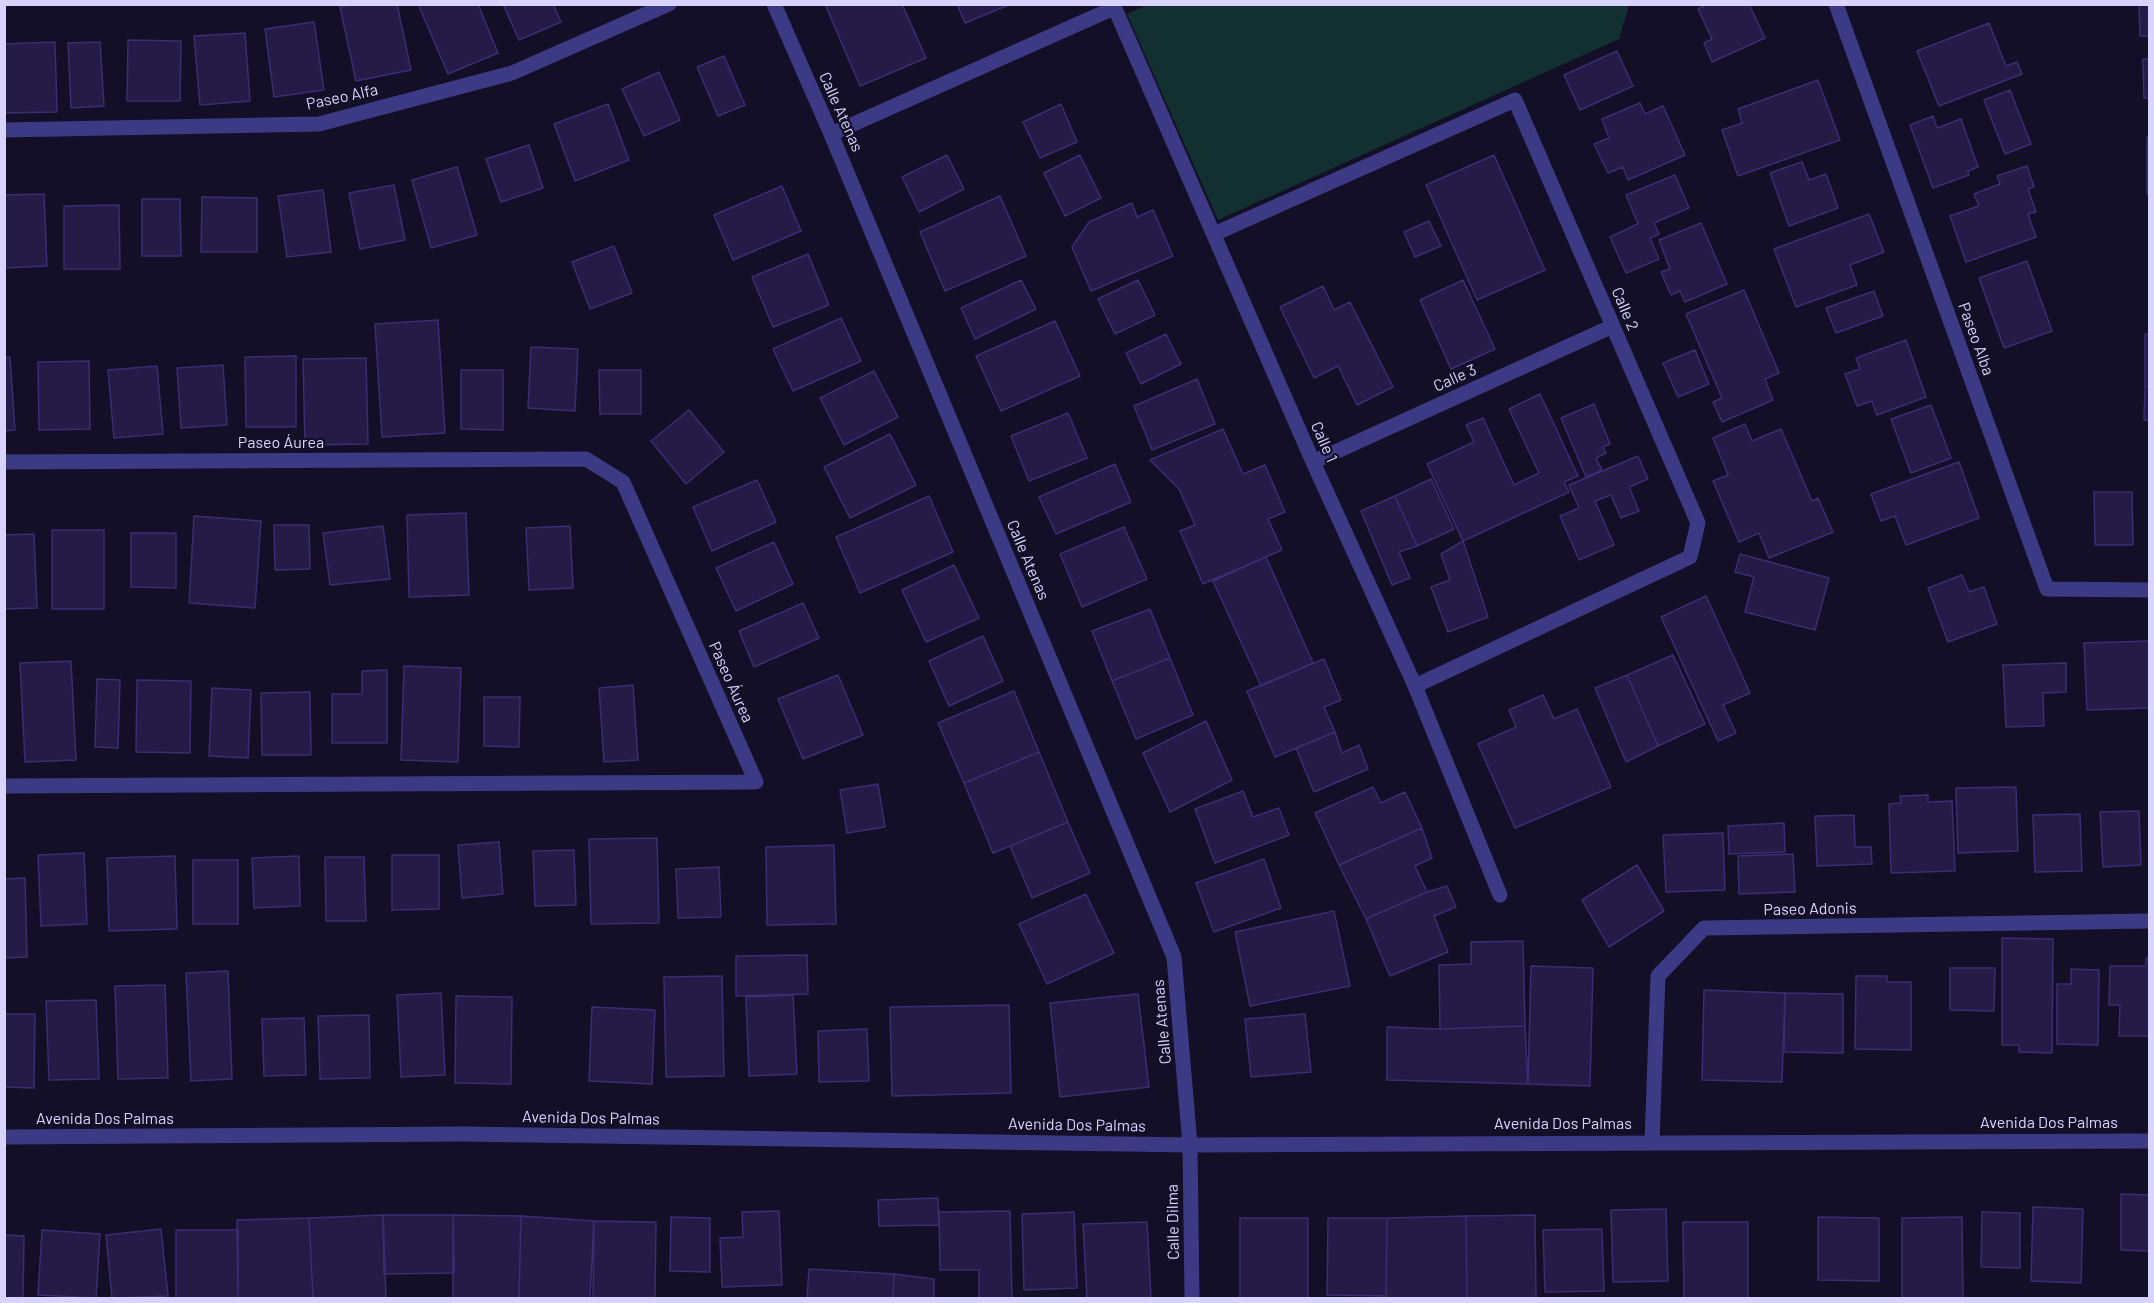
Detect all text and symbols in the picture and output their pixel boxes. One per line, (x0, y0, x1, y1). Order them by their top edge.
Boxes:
street label: Calle Atenas (815, 69, 867, 155)
street label: Paseo Alfa (304, 80, 380, 114)
street label: Calle 2 (1607, 284, 1643, 334)
street label: Paseo Alba (1954, 300, 1998, 378)
street label: Calle 3 (1430, 360, 1480, 396)
street label: Calle 1 (1307, 419, 1341, 465)
street label: Paseo Áurea (238, 433, 324, 453)
street label: Calle Atenas (1003, 517, 1053, 603)
street label: Paseo Áurea (705, 639, 757, 725)
street label: Paseo Adonis (1763, 899, 1857, 919)
street label: Calle Atenas (1149, 979, 1175, 1065)
street label: Avenida Dos Palmas (522, 1107, 660, 1129)
street label: Avenida Dos Palmas (36, 1109, 174, 1129)
street label: Avenida Dos Palmas (1980, 1113, 2118, 1133)
street label: Avenida Dos Palmas (1008, 1114, 1146, 1136)
street label: Avenida Dos Palmas (1494, 1114, 1632, 1134)
street label: Calle Dilma (1163, 1184, 1183, 1260)

